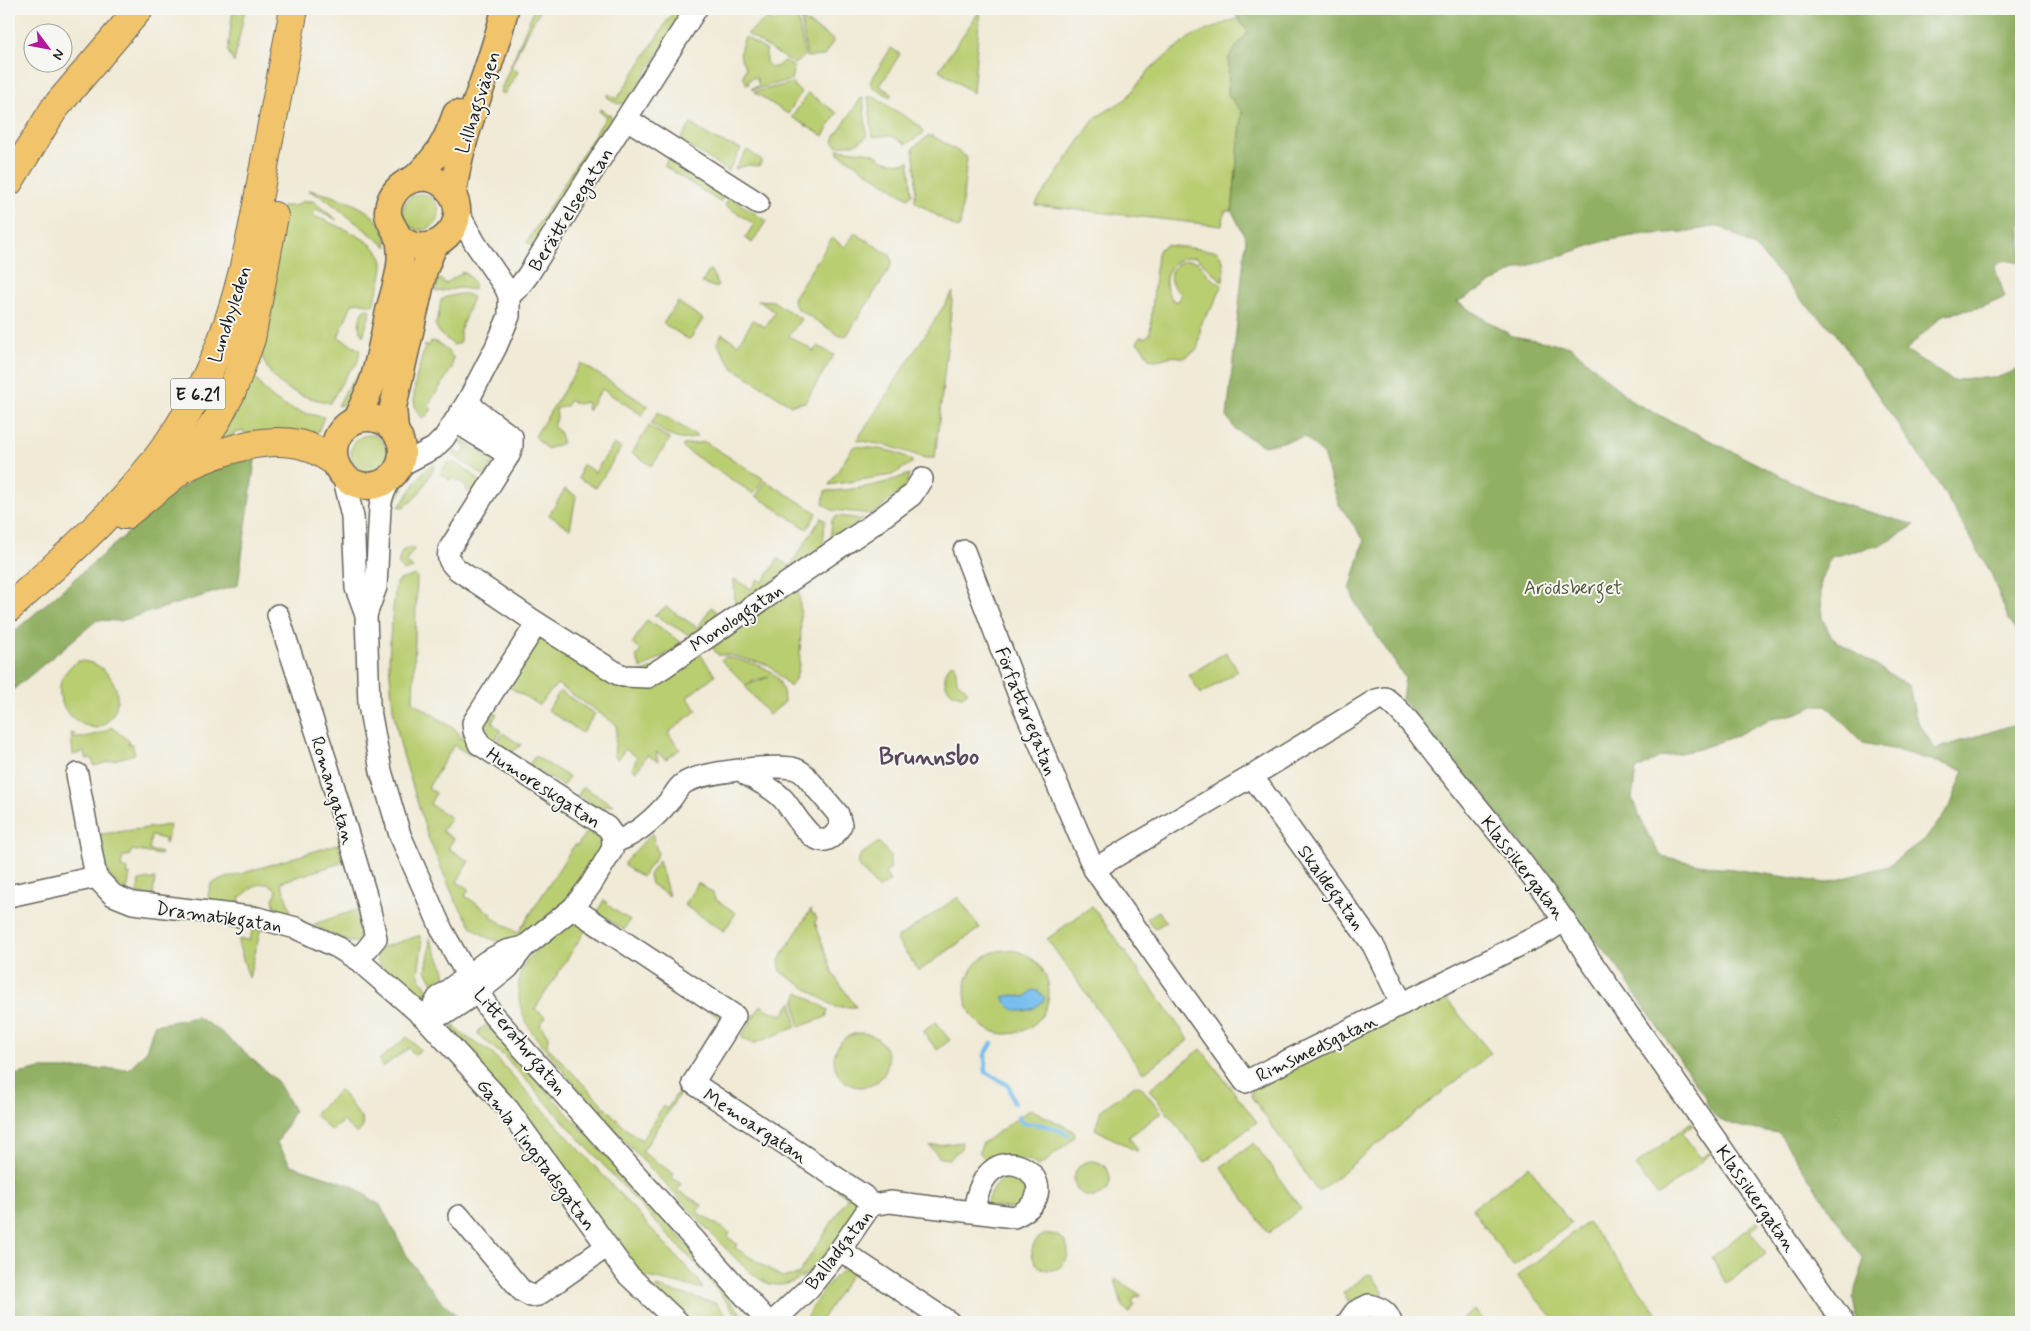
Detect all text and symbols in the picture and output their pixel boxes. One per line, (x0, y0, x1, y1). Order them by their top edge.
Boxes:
north arrow (22, 22, 72, 72)
text: N (48, 46, 68, 63)
street label: Lillhagsvägen (450, 48, 510, 158)
street label: Berättelsegatan (523, 143, 621, 277)
street label: Lundbyleden (203, 263, 258, 366)
road number: E 6.21 (170, 378, 226, 409)
park label: Arödsberget (1524, 576, 1622, 604)
street label: Monologgatan (685, 578, 790, 661)
street label: Författaregatan (986, 643, 1063, 781)
street label: Romangatan (303, 733, 361, 848)
street label: Humoreskgatan (480, 742, 605, 836)
district label: Brunnsbo (879, 742, 979, 773)
street label: Klassikergatan (1474, 811, 1571, 926)
street label: Skaldegatan (1289, 840, 1370, 937)
street label: Dramatikgatan (154, 896, 283, 942)
street label: Litteraturgatan (465, 983, 572, 1103)
street label: Rimsmedsgatan (1252, 1008, 1382, 1089)
street label: Gamla Tingstadsgatan (469, 1074, 601, 1237)
street label: Memoargatan (697, 1083, 812, 1170)
street label: Klassikergatan (1709, 1140, 1802, 1258)
street label: Balladgatan (800, 1205, 881, 1297)

